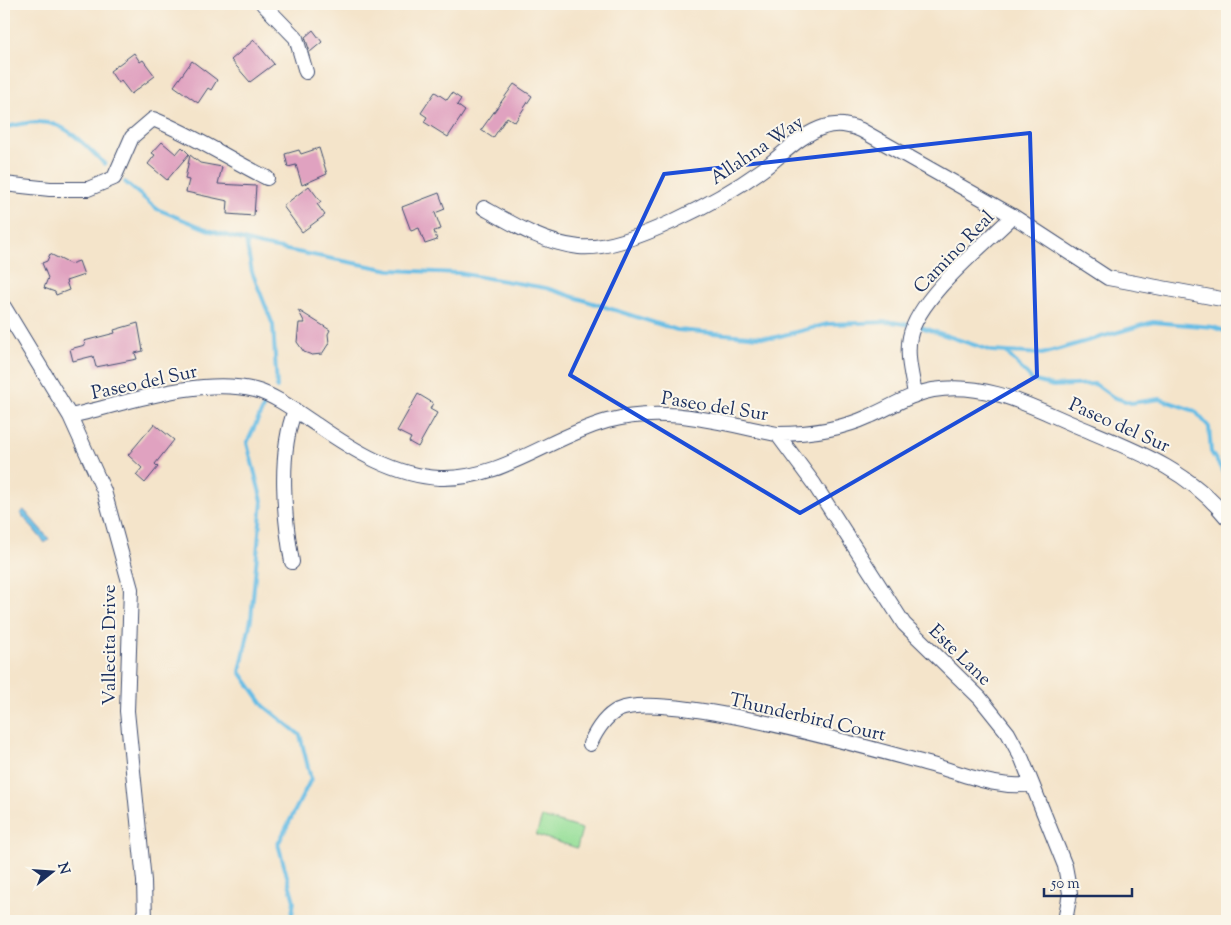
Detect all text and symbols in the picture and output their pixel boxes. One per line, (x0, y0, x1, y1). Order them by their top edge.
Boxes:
street label: Allahna Way (705, 109, 810, 192)
street label: Camino Real (908, 205, 1001, 300)
street label: Paseo del Sur (89, 359, 200, 408)
street label: Paseo del Sur (659, 386, 770, 429)
street label: Paseo del Sur (1064, 392, 1174, 461)
street label: Vallecita Drive (97, 584, 124, 706)
street label: Este Lane (922, 619, 997, 693)
street label: Thunderbird Court (726, 687, 889, 750)
north arrow (28, 848, 78, 898)
text: N (51, 861, 74, 877)
scale bar (1044, 865, 1131, 897)
text: 50 m (1050, 874, 1080, 895)

